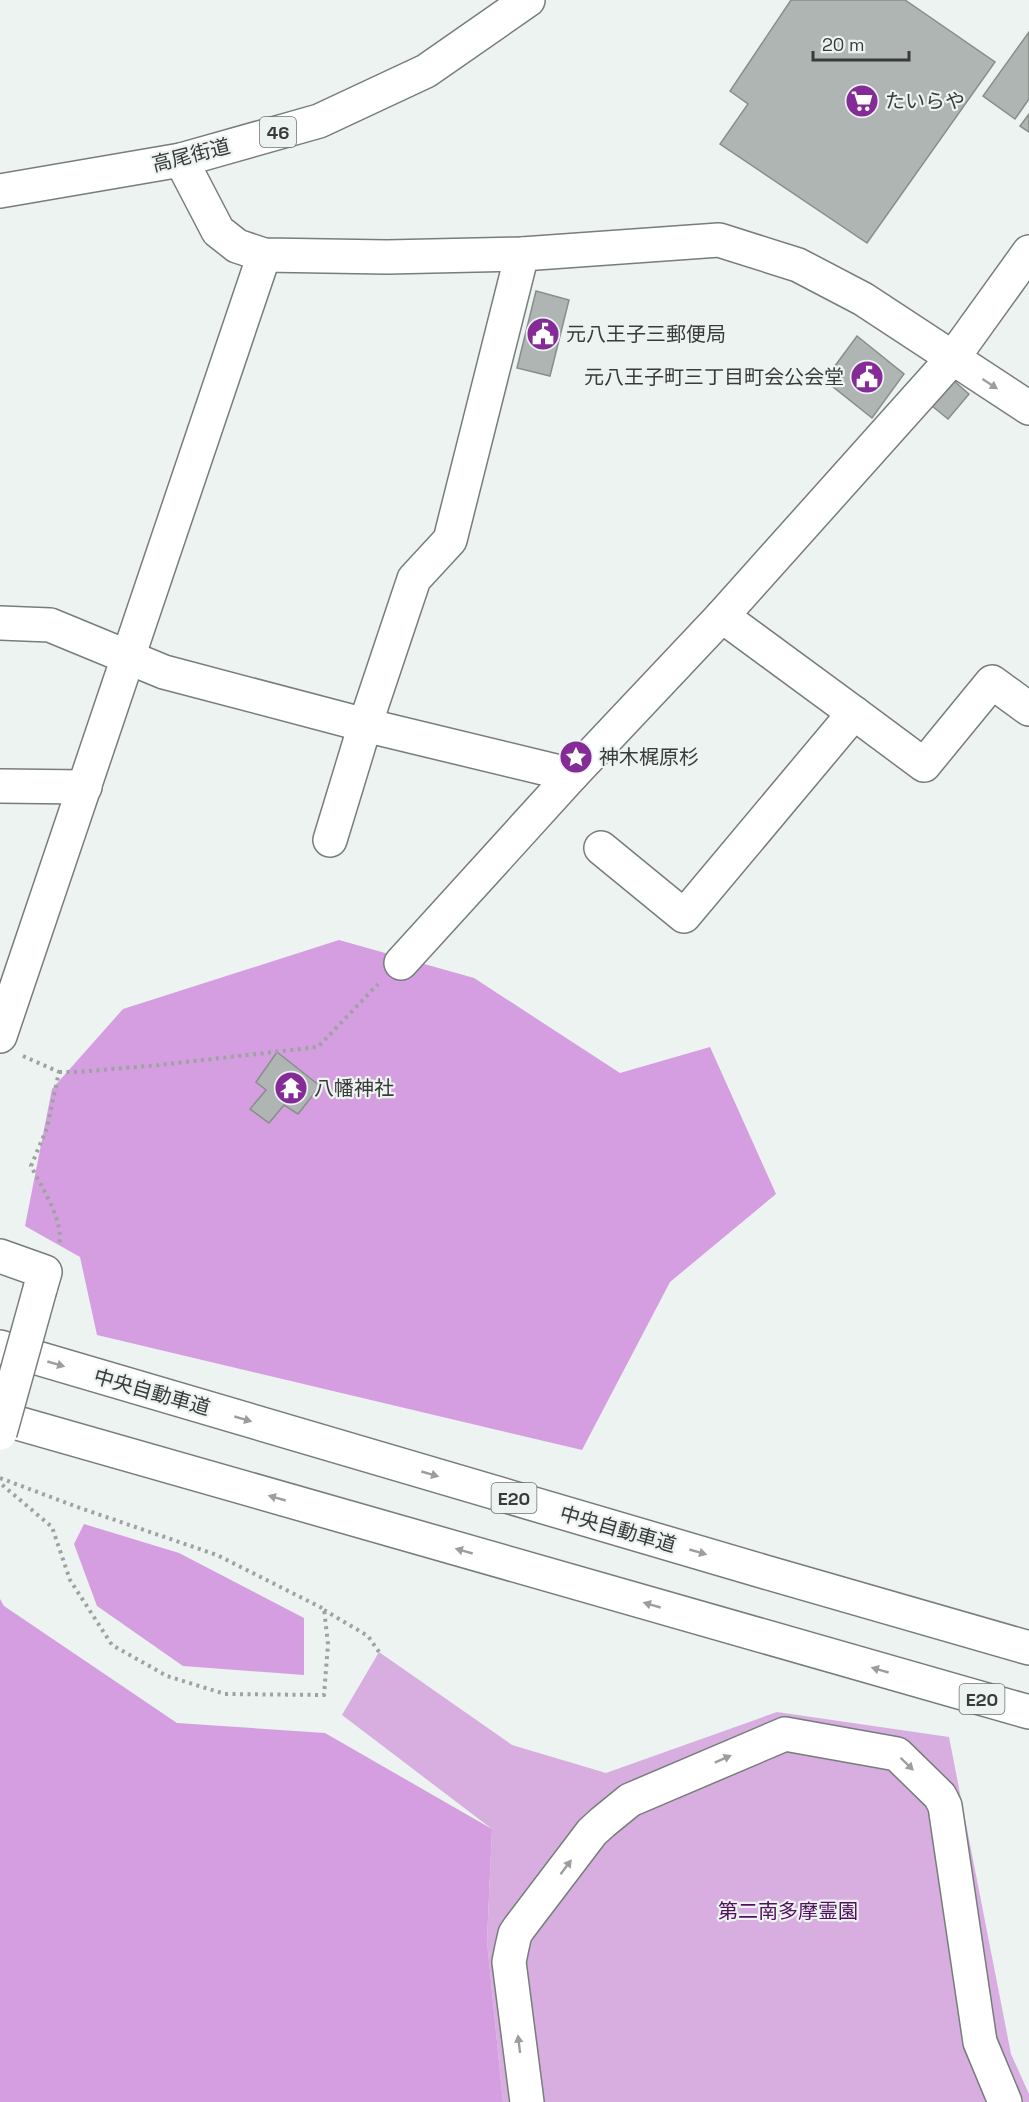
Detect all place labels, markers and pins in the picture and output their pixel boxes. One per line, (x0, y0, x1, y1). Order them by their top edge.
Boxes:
supermarket icon: たいらや (844, 83, 880, 119)
place label: たいらや (885, 88, 965, 114)
public building icon: 元八王子三郵便局 (525, 316, 561, 352)
place label: 元八王子三郵便局 (566, 321, 726, 347)
public building icon: 元八王子町三丁目町会公会堂 (849, 359, 885, 395)
place label: 元八王子町三丁目町会公会堂 (584, 364, 844, 390)
place icon: 神木梶原杉 (558, 739, 594, 775)
place label: 神木梶原杉 (599, 744, 699, 770)
temple icon: 八幡神社 (273, 1070, 309, 1106)
place label: 八幡神社 (314, 1075, 394, 1101)

